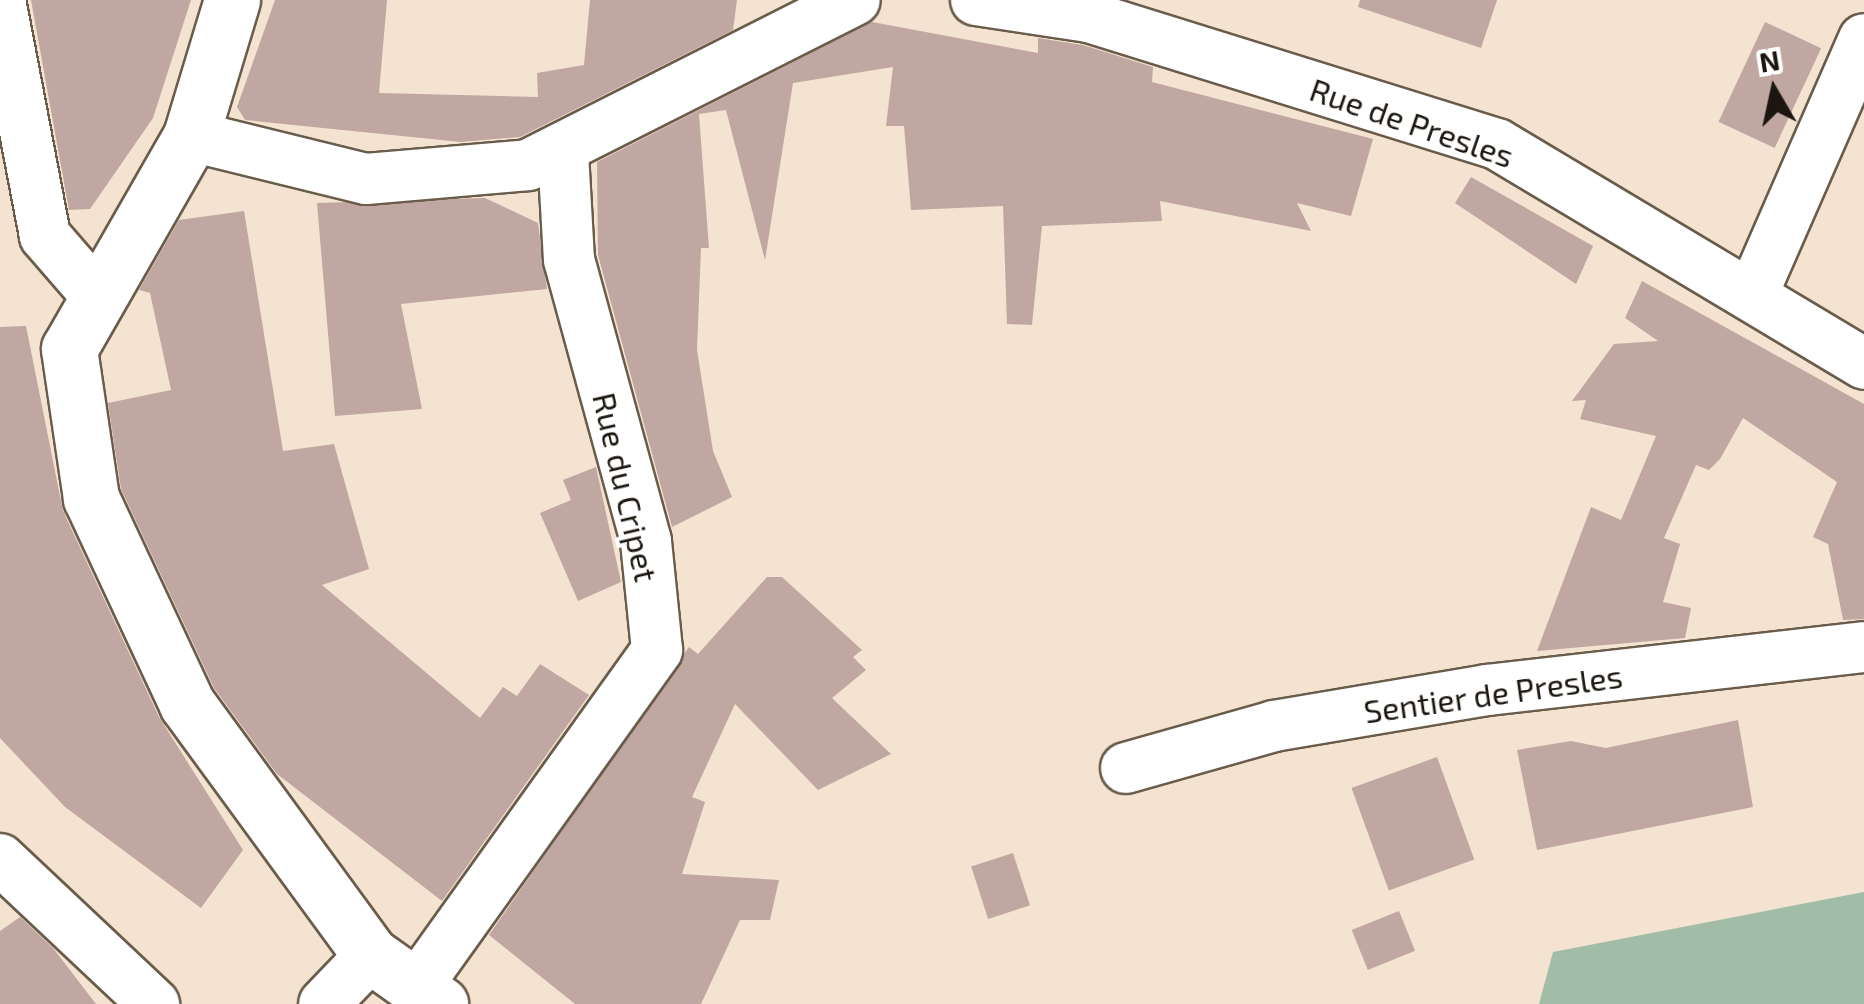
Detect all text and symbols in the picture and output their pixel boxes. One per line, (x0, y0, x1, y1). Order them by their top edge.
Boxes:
north arrow (1724, 40, 1824, 140)
text: N (1757, 42, 1782, 79)
street label: Rue de Presles (1305, 69, 1519, 175)
street label: Rue du Cripet (586, 389, 666, 585)
street label: Sentier de Presles (1361, 656, 1625, 730)

